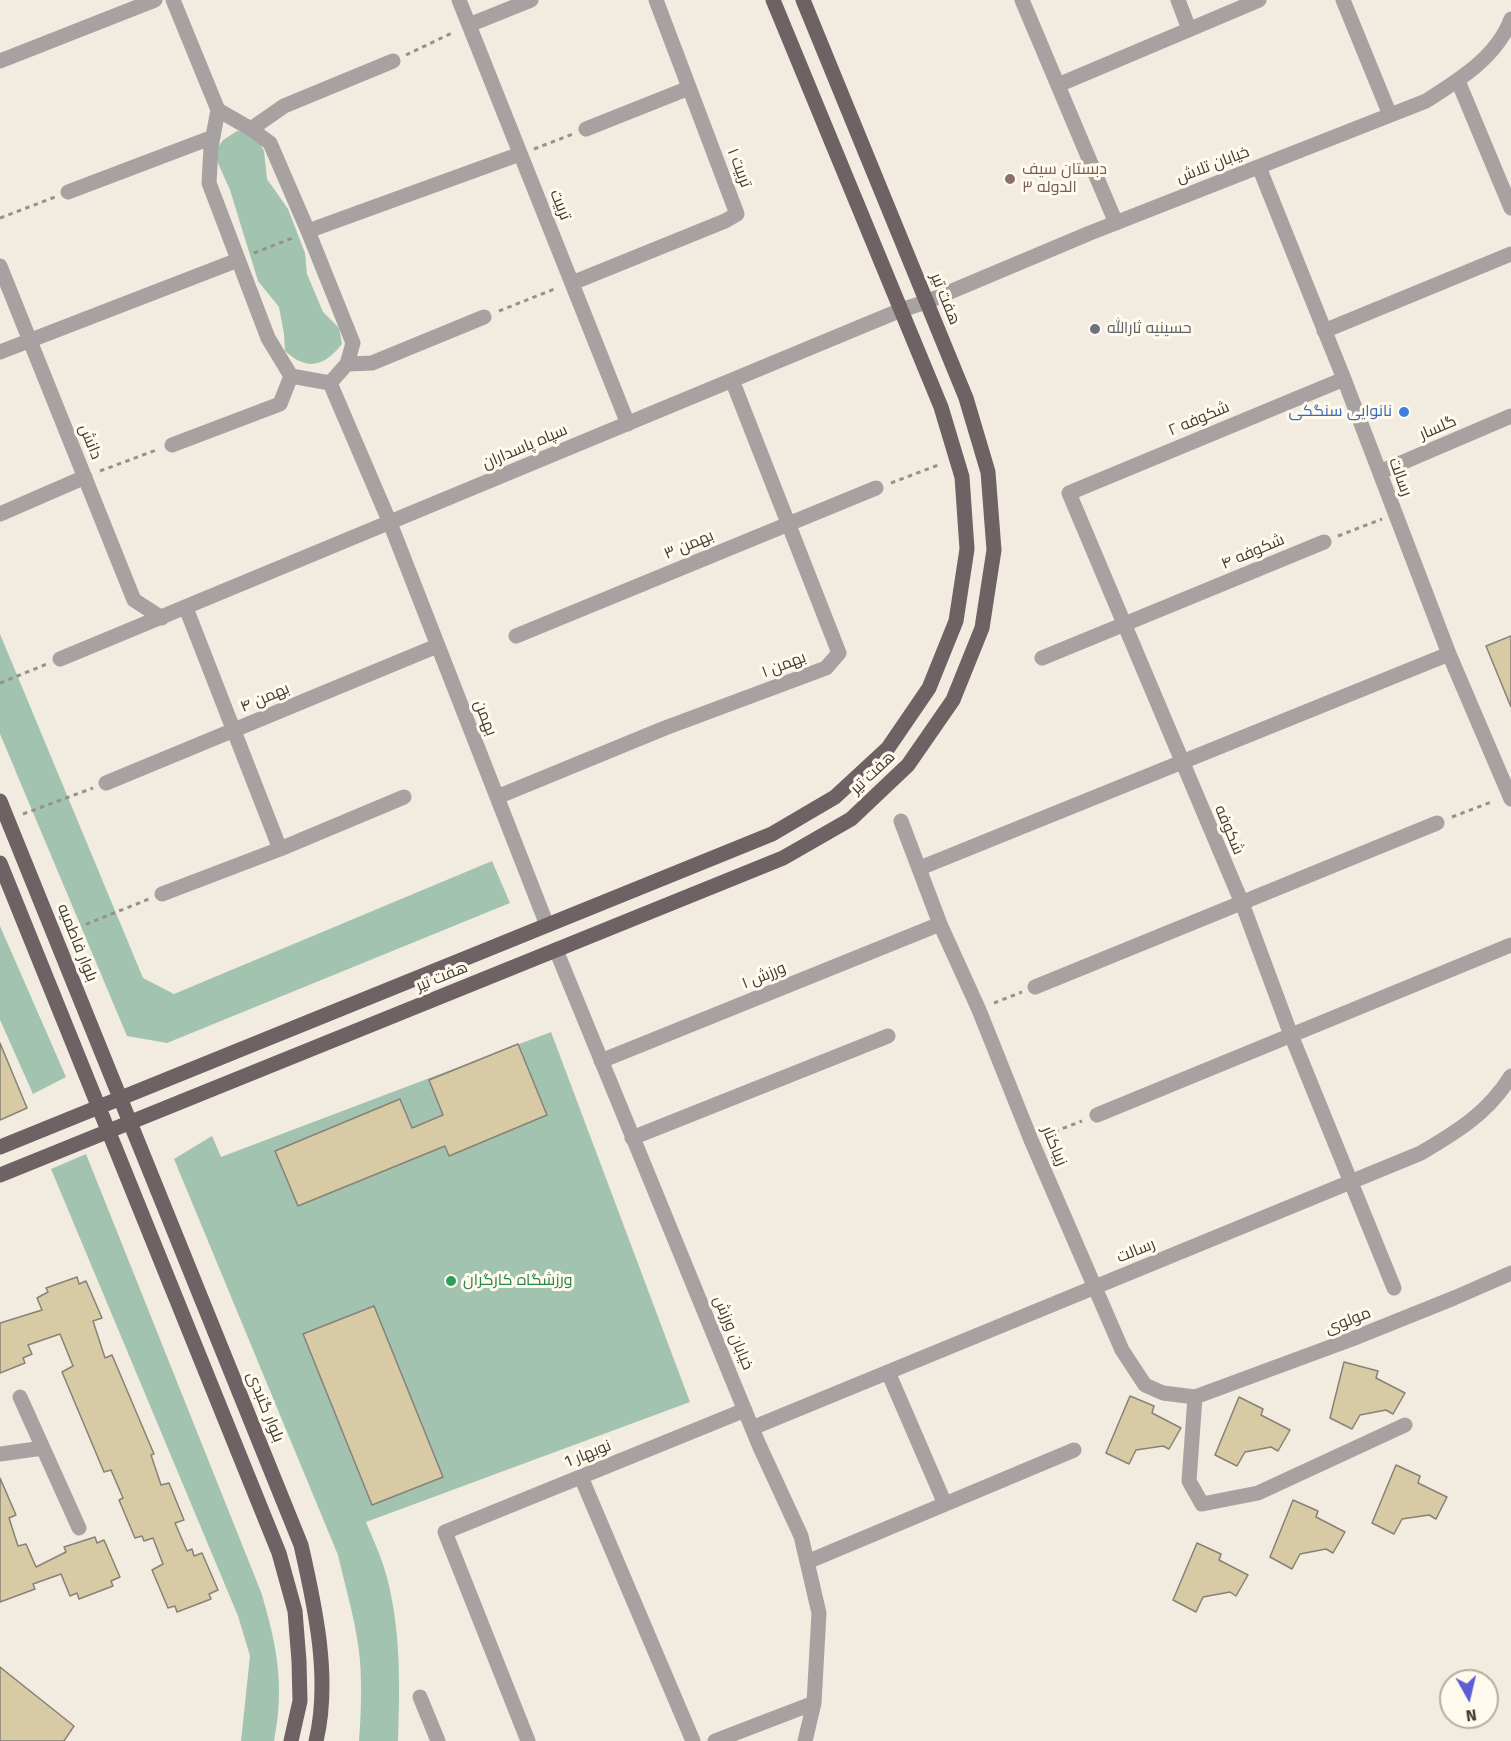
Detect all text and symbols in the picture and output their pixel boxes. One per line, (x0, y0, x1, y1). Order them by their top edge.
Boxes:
street label: خیابان تلاش (1174, 142, 1252, 188)
street label: تربیت ۱ (723, 146, 755, 190)
place label: دبستان سیف الدوله ۳ (1022, 160, 1107, 198)
marker: دبستان سیف الدوله ۳ (1003, 172, 1017, 186)
street label: تربیت (545, 187, 575, 223)
street label: هفت تیر (926, 270, 964, 328)
place label: حسینیه ثارالله (1107, 319, 1192, 339)
marker: حسینیه ثارالله (1088, 322, 1102, 336)
street label: شکوفه ۲ (1165, 398, 1233, 440)
place label: نانوایی سنگکی (1289, 402, 1392, 422)
marker: نانوایی سنگکی (1397, 405, 1411, 419)
street label: گلسار (1417, 412, 1459, 444)
street label: سپاه پاسداران (480, 420, 570, 474)
street label: دانش (74, 422, 106, 462)
street label: رسالت (1384, 455, 1416, 499)
street label: بهمن ۳ (661, 526, 717, 564)
street label: شکوفه ۴ (1218, 530, 1288, 574)
street label: بهمن ۱ (759, 648, 809, 682)
street label: بهمن ۴ (237, 679, 293, 717)
street label: بهمن (469, 697, 501, 739)
street label: هفت تیر (847, 748, 899, 798)
street label: شکوفه (1210, 802, 1248, 858)
street label: بلوار فاطمیه (53, 901, 101, 985)
street label: هفت تیر (413, 958, 471, 996)
street label: ورزش ۱ (739, 959, 789, 993)
street label: زیباکنار (1037, 1123, 1071, 1169)
street label: رسالت (1114, 1235, 1158, 1267)
place label: ورزشگاه کارگران (463, 1271, 572, 1291)
marker: ورزشگاه کارگران (444, 1274, 458, 1288)
street label: خیابان ورزش (709, 1293, 757, 1373)
street label: مولوی (1322, 1304, 1374, 1338)
street label: بلوار گنبدی (242, 1369, 288, 1445)
street label: نوبهار 1 (562, 1436, 614, 1472)
north arrow (1439, 1669, 1499, 1729)
text: N (1465, 1705, 1478, 1725)

